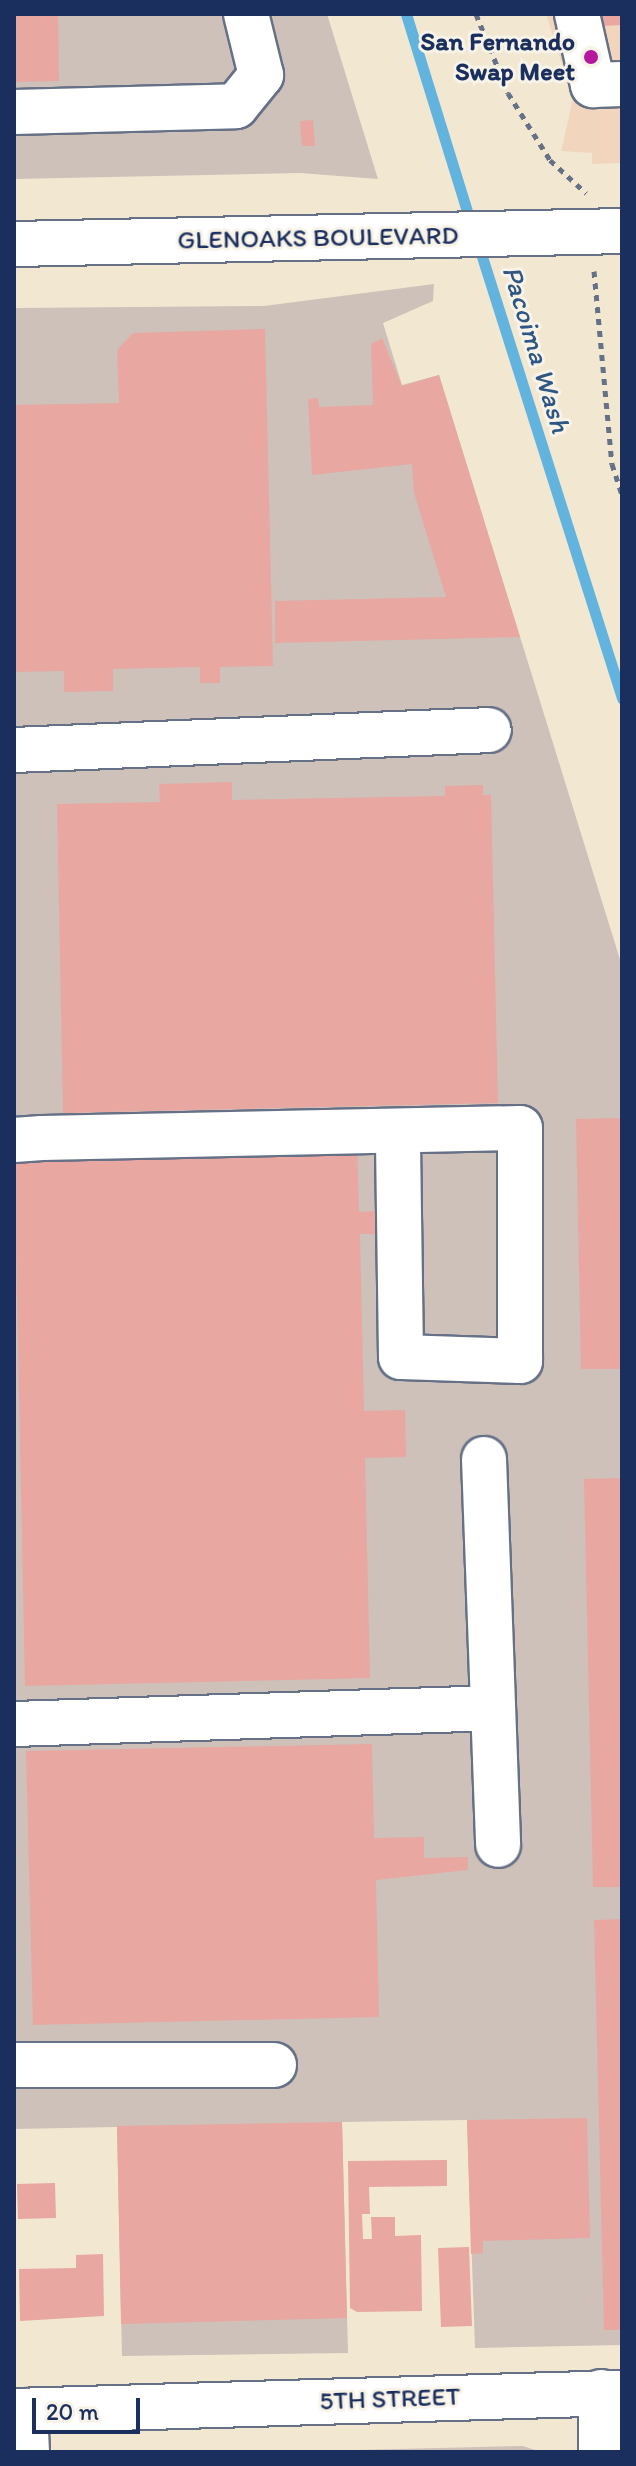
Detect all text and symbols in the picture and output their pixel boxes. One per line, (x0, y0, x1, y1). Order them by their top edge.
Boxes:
place label: San Fernando Swap Meet (422, 26, 575, 88)
marker: San Fernando Swap Meet (582, 48, 600, 66)
street label: GLENOAKS BOULEVARD (178, 220, 458, 256)
water label: Pacoima Wash (496, 262, 578, 436)
street label: 5TH STREET (319, 2381, 461, 2417)
scale bar (36, 2382, 144, 2432)
text: 20 m (46, 2397, 99, 2426)

